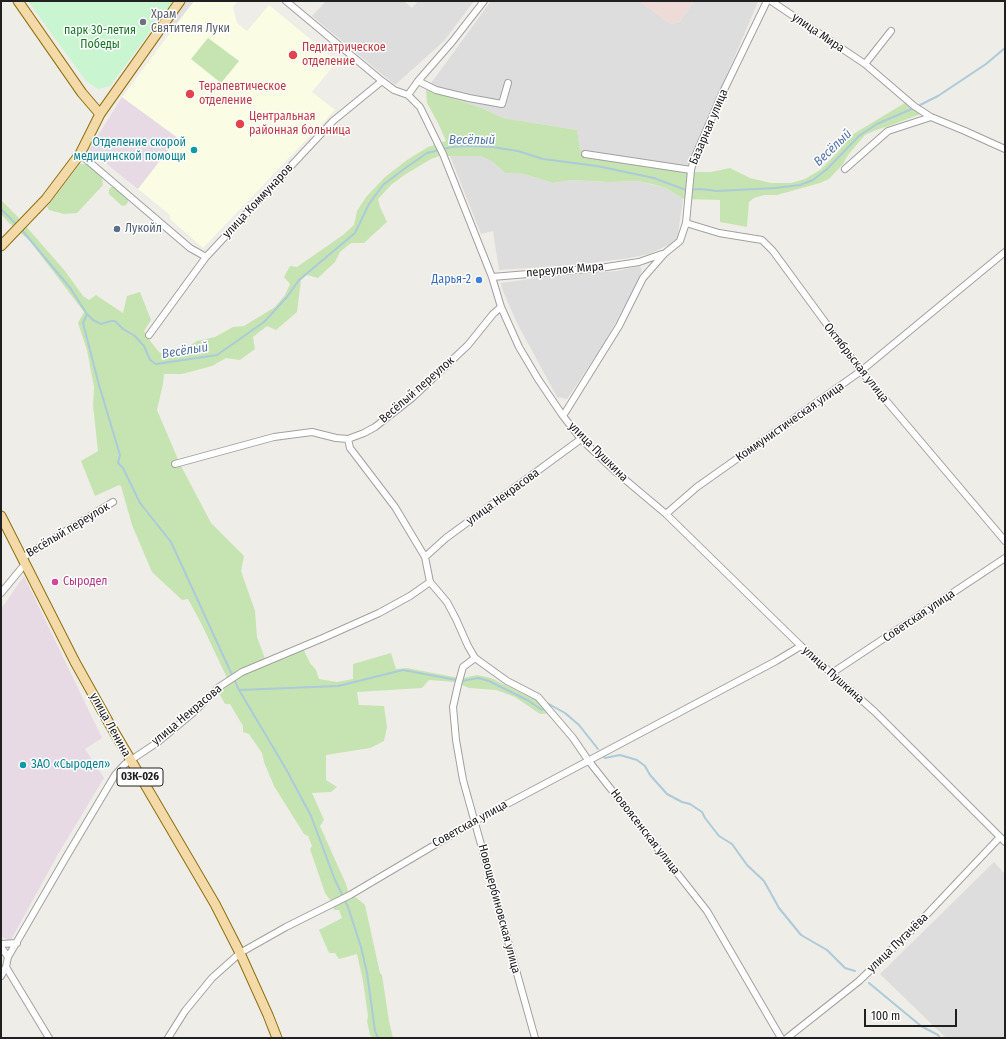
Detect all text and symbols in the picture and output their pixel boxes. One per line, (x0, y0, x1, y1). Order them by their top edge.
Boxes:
place label: Храм Святителя Луки (151, 8, 230, 36)
street label: улица Мира (789, 10, 847, 56)
marker: Храм Святителя Луки (138, 17, 148, 27)
park label: парк 30-летия Победы (64, 24, 136, 52)
place label: Педиатрическое отделение (302, 41, 386, 69)
marker: Педиатрическое отделение (287, 49, 299, 61)
place label: Терапевтическое отделение (199, 80, 286, 108)
street label: Базарная улица (687, 87, 731, 167)
marker: Терапевтическое отделение (184, 88, 196, 100)
place label: Центральная районная больница (249, 110, 351, 138)
marker: Центральная районная больница (234, 118, 246, 130)
water label: Весёлый (811, 126, 855, 170)
water label: Весёлый (449, 132, 495, 148)
place label: Отделение скорой медицинской помощи (74, 136, 186, 164)
marker: Отделение скорой медицинской помощи (189, 145, 199, 155)
street label: улица Коммунаров (220, 161, 296, 241)
place label: Лукойл (125, 222, 162, 236)
marker: Лукойл (112, 224, 122, 234)
street label: переулок Мира (526, 259, 604, 281)
place label: Дарья-2 (432, 273, 471, 287)
marker: Дарья-2 (474, 275, 484, 285)
street label: Октябрьская улица (820, 320, 892, 406)
water label: Весёлый (161, 340, 209, 362)
street label: Весёлый переулок (377, 354, 457, 426)
street label: Коммунистическая улица (733, 379, 847, 465)
street label: улица Пушкина (565, 419, 631, 485)
street label: улица Некрасова (464, 466, 542, 528)
street label: Весёлый переулок (24, 499, 112, 561)
place label: Сыродел (63, 575, 107, 589)
marker: Сыродел (50, 577, 60, 587)
street label: Советская улица (880, 587, 958, 645)
street label: улица Пушкина (799, 643, 867, 707)
street label: улица Некрасова (149, 682, 225, 748)
street label: улица Ленина (86, 690, 134, 760)
place label: ЗАО «Сыродел» (31, 758, 111, 772)
marker: ЗАО «Сыродел» (18, 760, 28, 770)
road number: 03К-026 (117, 768, 163, 786)
street label: Новоясенская улица (607, 786, 683, 878)
street label: Советская улица (430, 797, 510, 851)
street label: Новощербиновская улица (475, 843, 523, 975)
street label: улица Пугачёва (865, 910, 931, 976)
scale bar (866, 1001, 959, 1027)
text: 100 m (871, 1009, 900, 1023)

